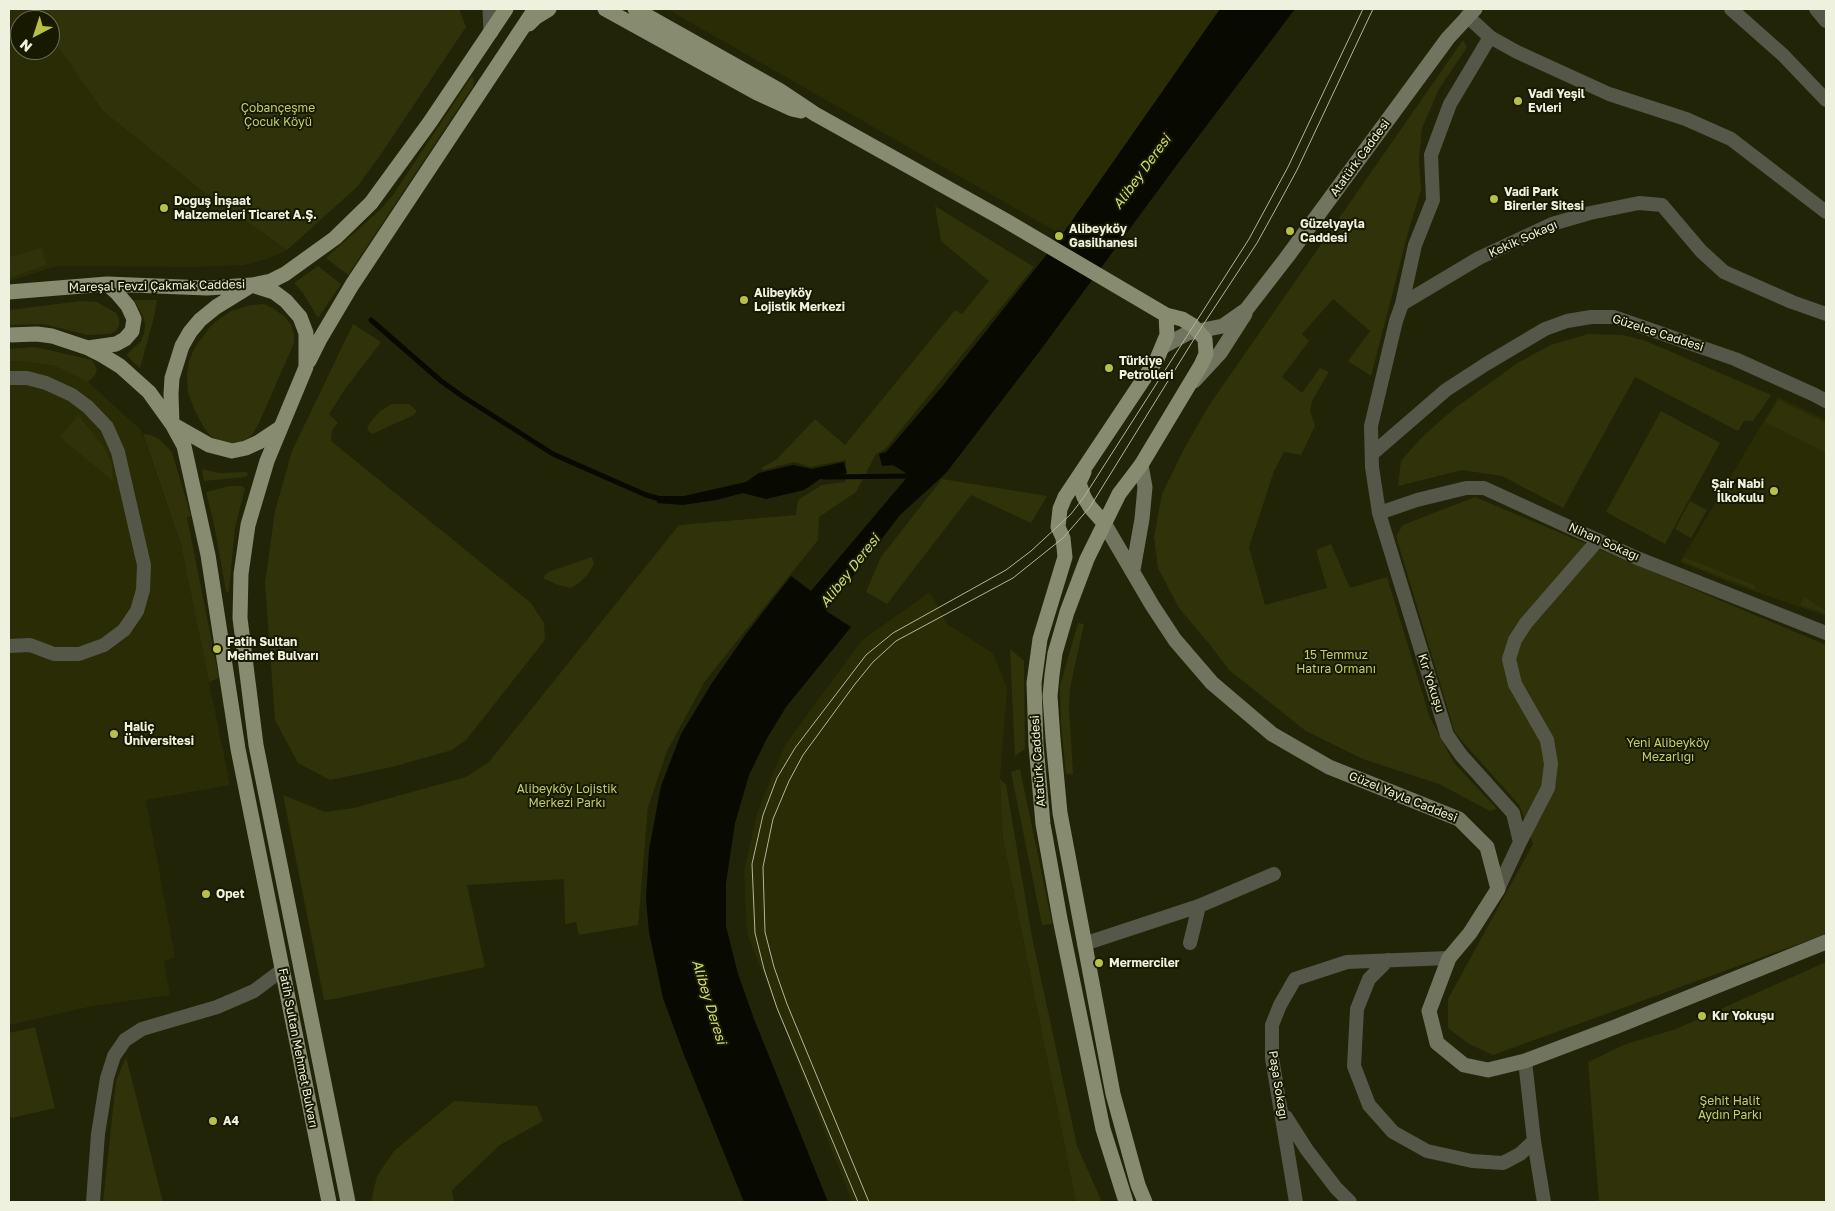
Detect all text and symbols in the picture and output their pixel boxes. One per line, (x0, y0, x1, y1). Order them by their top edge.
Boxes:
north arrow (10, 10, 60, 60)
text: N (16, 36, 35, 56)
place label: Vadi Yeşil Evleri (1528, 87, 1585, 115)
marker: Vadi Yeşil Evleri (1512, 95, 1524, 107)
park label: Çobançeşme Çocuk Köyü (241, 101, 315, 129)
street label: Atatürk Caddesi (1327, 117, 1393, 199)
water label: Alibey Deresi (1109, 132, 1175, 212)
place label: Vadi Park Birerler Sitesi (1504, 185, 1584, 213)
marker: Vadi Park Birerler Sitesi (1488, 193, 1500, 205)
place label: Doğuş İnşaat Malzemeleri Ticaret A.Ş. (174, 194, 317, 222)
marker: Doğuş İnşaat Malzemeleri Ticaret A.Ş. (158, 202, 170, 214)
place label: Güzelyayla Caddesi (1300, 217, 1365, 245)
street label: Kekik Sokağı (1486, 217, 1560, 261)
place label: Alibeyköy Gasilhanesi (1069, 222, 1137, 250)
marker: Güzelyayla Caddesi (1284, 225, 1296, 237)
marker: Alibeyköy Gasilhanesi (1053, 230, 1065, 242)
street label: Mareşal Fevzi Çakmak Caddesi (69, 277, 245, 295)
place label: Alibeyköy Lojistik Merkezi (754, 286, 845, 314)
marker: Alibeyköy Lojistik Merkezi (738, 294, 750, 306)
street label: Güzelce Caddesi (1610, 311, 1706, 355)
place label: Türkiye Petrolleri (1119, 354, 1173, 382)
marker: Türkiye Petrolleri (1103, 362, 1115, 374)
place label: Şair Nabi İlkokulu (1711, 477, 1764, 505)
marker: Şair Nabi İlkokulu (1768, 485, 1780, 497)
street label: Nihan Sokağı (1566, 520, 1642, 564)
water label: Alibey Deresi (816, 531, 884, 611)
place label: Fatih Sultan Mehmet Bulvarı (227, 635, 318, 663)
marker: Fatih Sultan Mehmet Bulvarı (211, 643, 223, 655)
park label: 15 Temmuz Hatıra Ormanı (1296, 648, 1376, 676)
street label: Kır Yokuşu (1415, 652, 1447, 714)
street label: Atatürk Caddesi (1028, 715, 1048, 807)
place label: Haliç Üniversitesi (124, 720, 194, 748)
marker: Haliç Üniversitesi (108, 728, 120, 740)
park label: Yeni Alibeyköy Mezarlığı (1626, 736, 1710, 764)
street label: Güzel Yayla Caddesi (1347, 769, 1459, 825)
park label: Alibeyköy Lojistik Merkezi Parkı (517, 782, 617, 810)
place label: Opet (216, 887, 244, 901)
marker: Opet (200, 888, 212, 900)
place label: Mermerciler (1109, 956, 1179, 970)
marker: Mermerciler (1093, 957, 1105, 969)
water label: Alibey Deresi (688, 958, 730, 1046)
street label: Fatih Sultan Mehmet Bulvarı (275, 967, 321, 1129)
place label: Kır Yokuşu (1712, 1009, 1774, 1023)
marker: Kır Yokuşu (1696, 1010, 1708, 1022)
street label: Paşa Sokağı (1265, 1050, 1291, 1120)
park label: Şehit Halit Aydın Parkı (1698, 1094, 1762, 1122)
place label: A4 (223, 1114, 239, 1128)
marker: A4 (207, 1115, 219, 1127)

